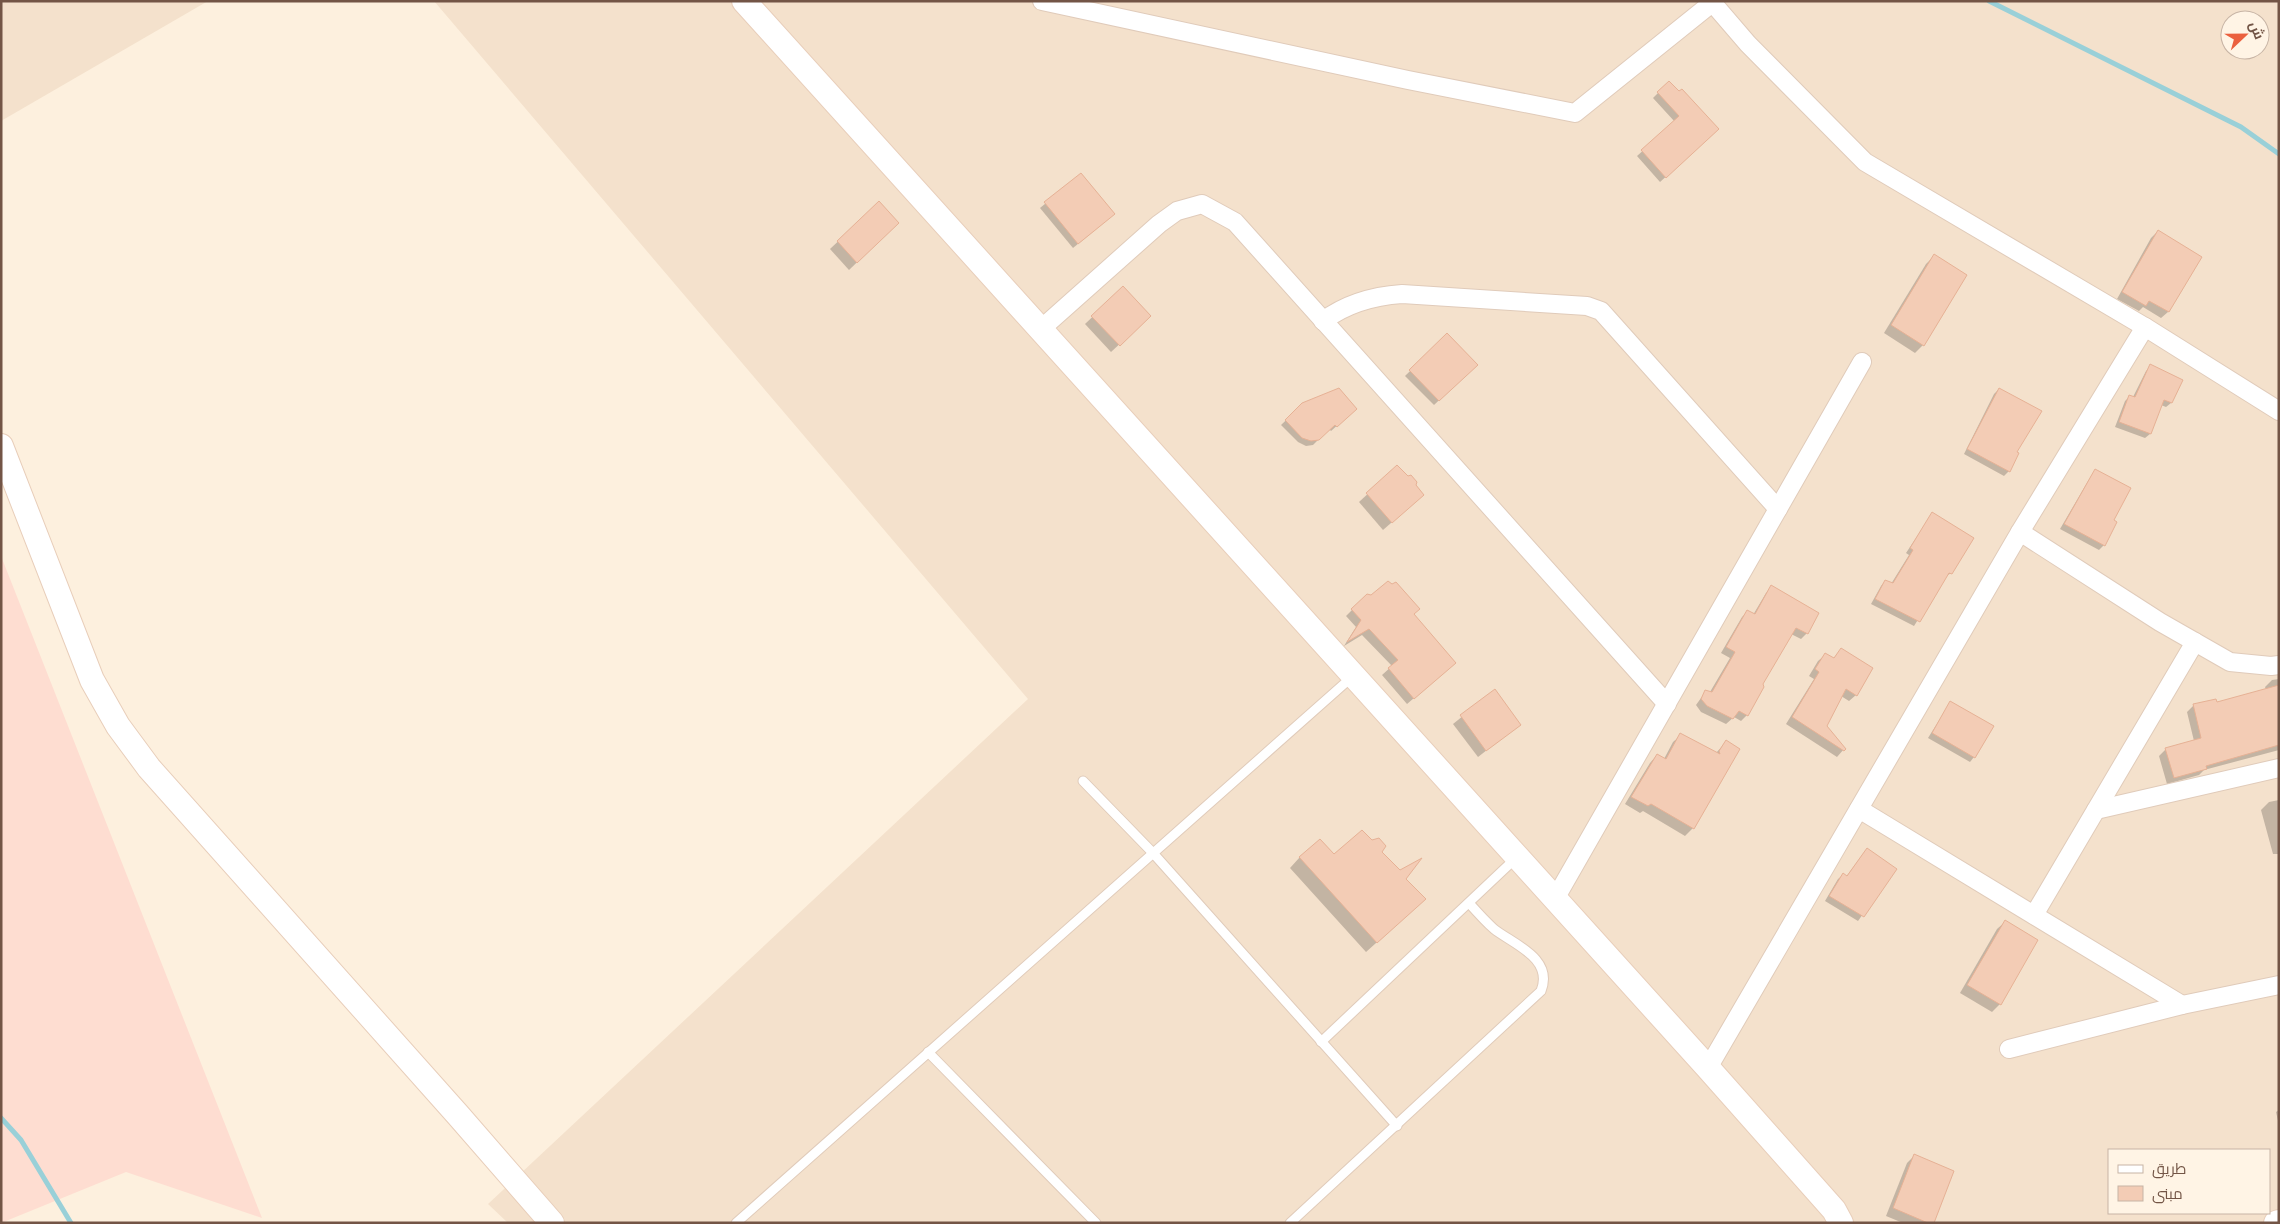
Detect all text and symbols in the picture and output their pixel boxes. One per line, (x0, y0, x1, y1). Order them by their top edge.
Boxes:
north arrow (2220, 10, 2270, 60)
text: ش (2245, 18, 2269, 42)
legend (2108, 1149, 2270, 1214)
text: طريق (2152, 1159, 2186, 1179)
text: مبنى (2152, 1184, 2183, 1204)

